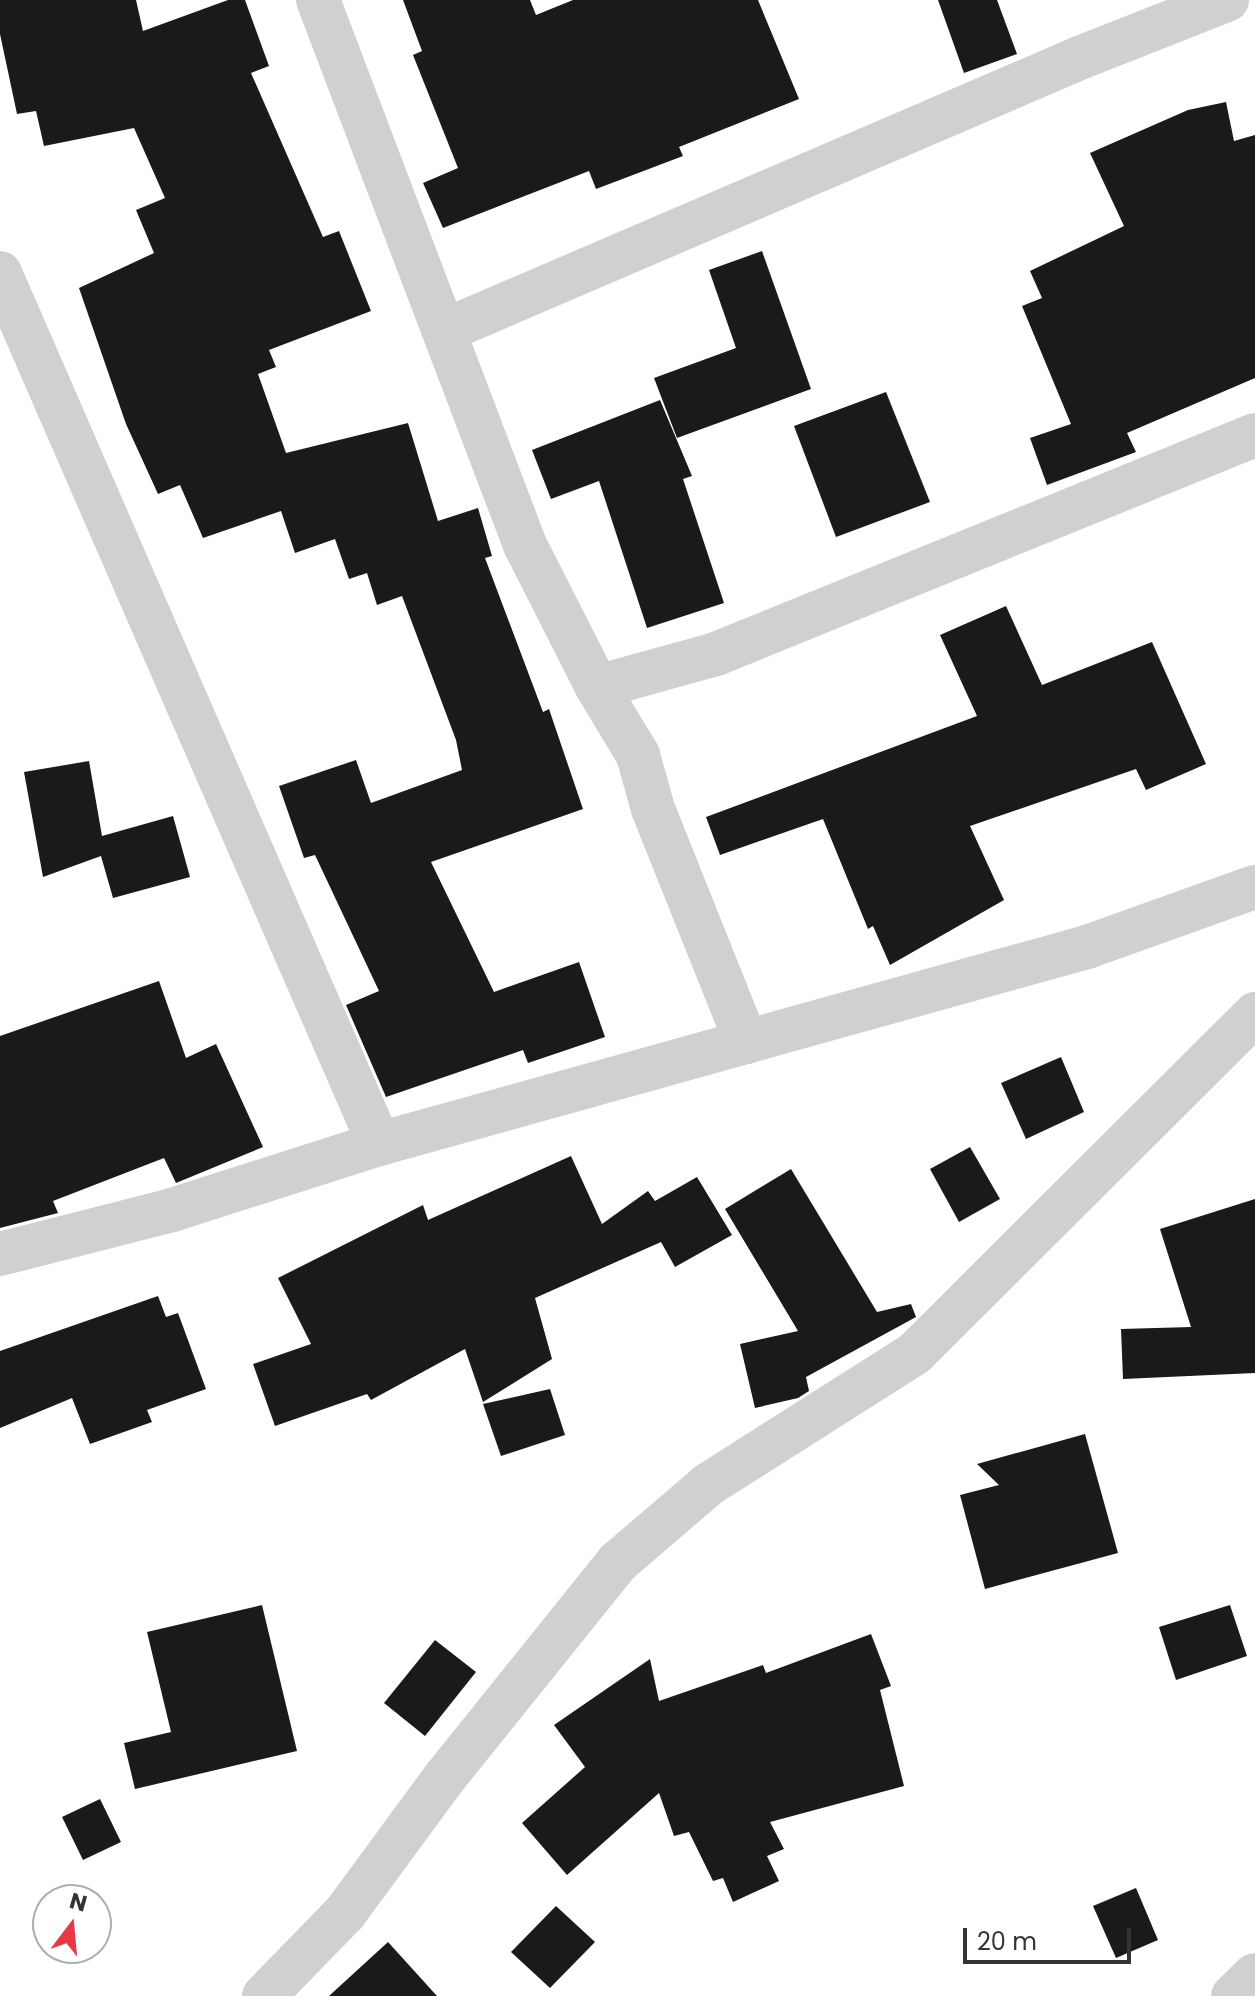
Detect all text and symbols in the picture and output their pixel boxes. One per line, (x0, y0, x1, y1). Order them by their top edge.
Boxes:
north arrow (32, 1884, 112, 1964)
text: N (66, 1885, 90, 1920)
scale bar (967, 1912, 1135, 1962)
text: 20 m (977, 1925, 1037, 1958)

